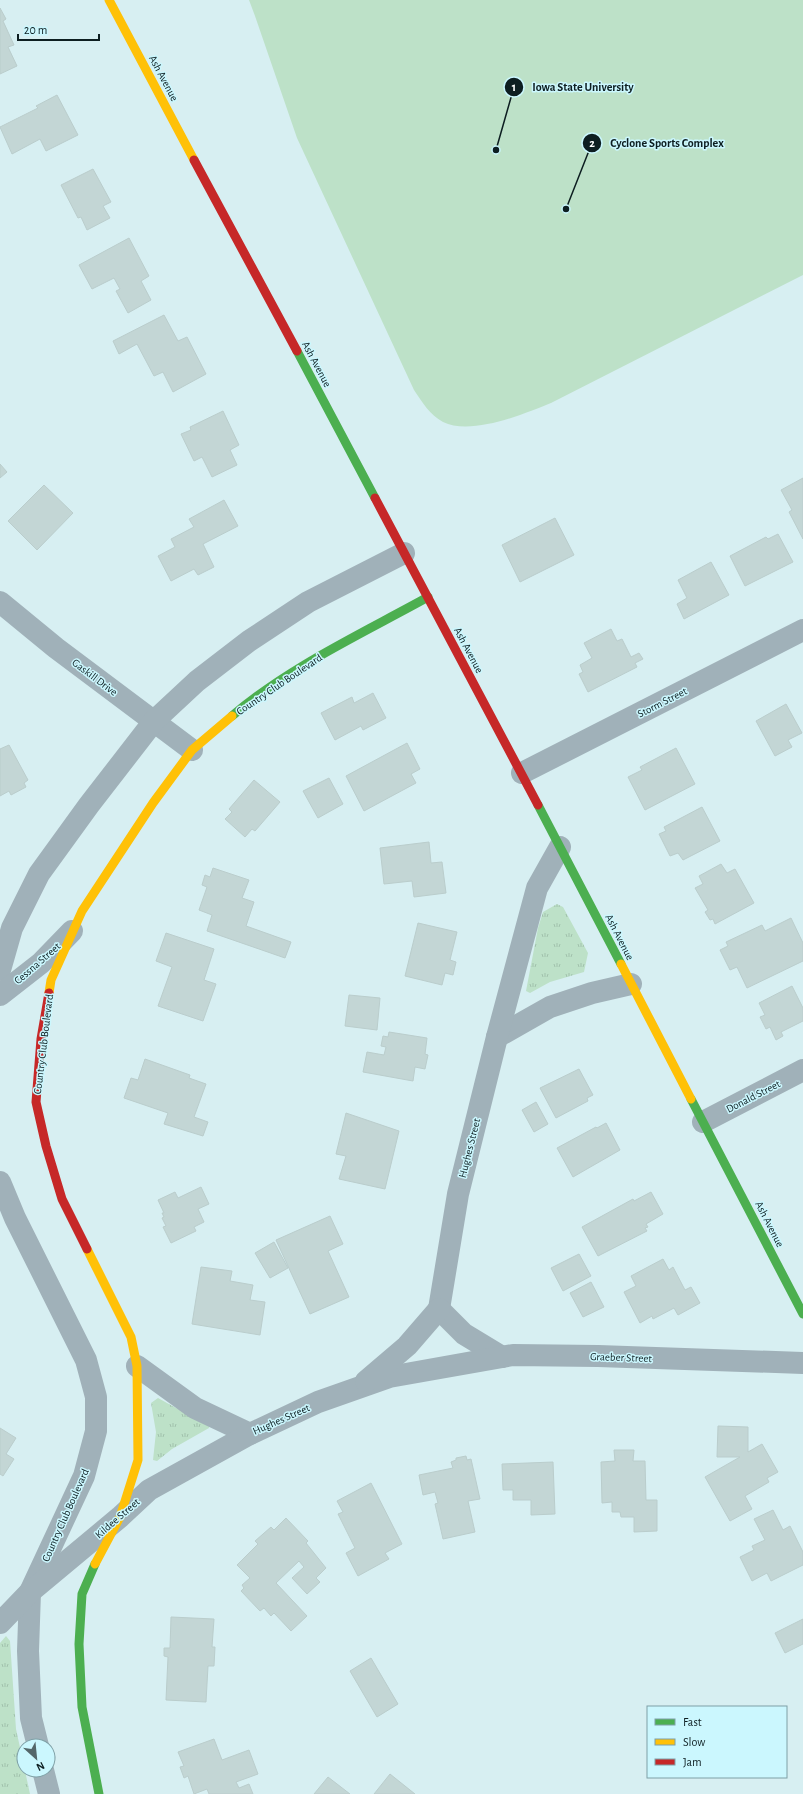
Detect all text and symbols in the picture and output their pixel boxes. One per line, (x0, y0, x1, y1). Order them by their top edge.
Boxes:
scale bar (18, 16, 99, 42)
text: 20 m (24, 24, 47, 36)
street label: Ash Avenue (147, 54, 180, 103)
callout: Iowa State University (504, 75, 642, 99)
text: 1 (512, 81, 516, 93)
text: Iowa State University (532, 81, 634, 94)
callout: Cyclone Sports Complex (582, 131, 732, 155)
text: 2 (589, 137, 595, 149)
text: Cyclone Sports Complex (610, 137, 724, 150)
street label: Ash Avenue (300, 340, 333, 389)
street label: Ash Avenue (452, 626, 485, 675)
street label: Country Club Boulevard (235, 652, 324, 717)
street label: Gaskill Drive (70, 657, 119, 698)
street label: Storm Street (636, 685, 689, 720)
street label: Ash Avenue (603, 912, 636, 962)
street label: Cessna Street (12, 940, 63, 986)
street label: Country Club Boulevard (32, 993, 55, 1095)
street label: Donald Street (724, 1078, 783, 1115)
street label: Hughes Street (457, 1117, 482, 1179)
street label: Ash Avenue (753, 1199, 786, 1249)
street label: Graeber Street (590, 1351, 653, 1364)
street label: Hughes Street (251, 1402, 312, 1437)
street label: Country Club Boulevard (40, 1467, 91, 1563)
street label: Kildee Street (93, 1496, 142, 1541)
legend (647, 1706, 787, 1778)
text: Fast (683, 1716, 702, 1728)
text: Slow (683, 1736, 705, 1748)
north arrow (16, 1738, 56, 1778)
text: Jam (683, 1756, 702, 1768)
text: N (34, 1760, 46, 1773)

